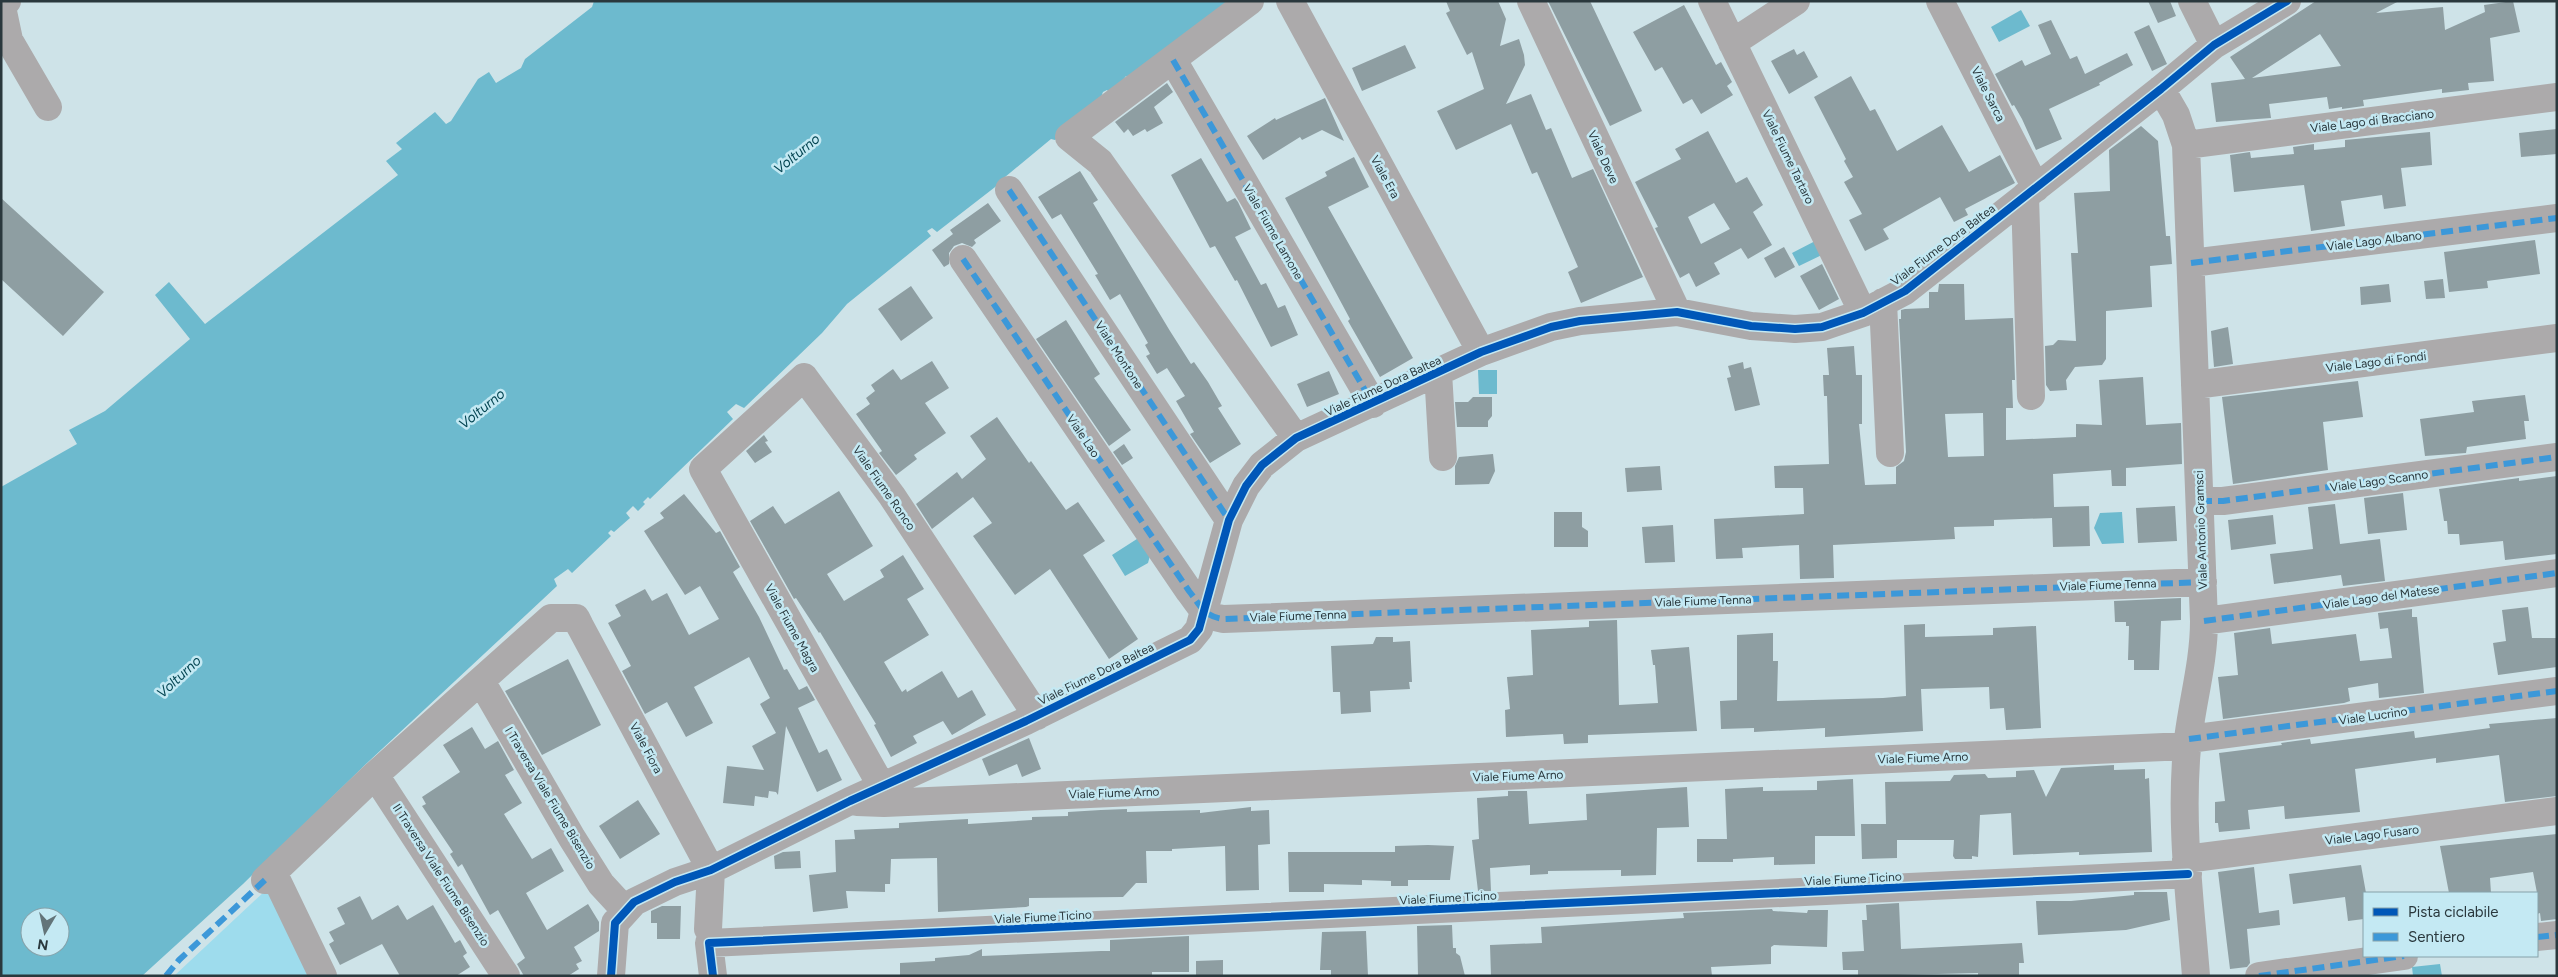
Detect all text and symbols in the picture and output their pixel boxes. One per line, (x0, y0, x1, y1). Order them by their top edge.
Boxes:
street label: Viale Sarca (1968, 64, 2008, 124)
street label: Viale Lago di Bracciano (2309, 106, 2435, 136)
street label: Viale Fiume Tartaro (1759, 108, 1817, 206)
street label: Viale Deve (1585, 128, 1622, 186)
water label: Volturno (771, 130, 823, 178)
street label: Viale Era (1368, 153, 1402, 201)
street label: Viale Fiume Lamone (1240, 182, 1306, 283)
street label: Viale Fiume Dora Baltea (1888, 201, 1998, 289)
street label: Viale Lago Albano (2325, 228, 2423, 254)
street label: Viale Montone (1092, 319, 1146, 392)
street label: Viale Lago di Fondi (2325, 349, 2427, 375)
street label: Viale Fiume Dora Baltea (1323, 353, 1443, 419)
water label: Volturno (456, 385, 508, 433)
street label: Viale Lao (1064, 412, 1102, 460)
street label: Viale Fiume Ronco (850, 443, 918, 533)
street label: Viale Lago Scanno (2329, 467, 2429, 495)
street label: Viale Antonio Gramsci (2192, 470, 2210, 590)
street label: Viale Fiume Tenna (2059, 576, 2157, 594)
street label: Viale Fiume Magra (762, 581, 822, 675)
street label: Viale Lago del Matese (2322, 582, 2441, 612)
street label: Viale Fiume Tenna (1654, 592, 1752, 610)
street label: Viale Fiume Tenna (1249, 607, 1347, 625)
street label: Viale Fiume Dora Baltea (1036, 640, 1156, 708)
water label: Volturno (153, 652, 205, 702)
street label: Viale Lucrino (2338, 704, 2408, 728)
street label: Viale Fiora (627, 720, 665, 776)
street label: I Traversa Viale Fiume Bisenzio (502, 724, 598, 872)
street label: Viale Fiume Arno (1877, 749, 1969, 767)
street label: Viale Fiume Arno (1472, 767, 1564, 785)
street label: Viale Fiume Arno (1068, 784, 1160, 802)
street label: II Traversa Viale Fiume Bisenzio (390, 801, 492, 949)
street label: Viale Lago Fusaro (2324, 822, 2420, 848)
street label: Viale Fiume Ticino (1804, 869, 1902, 889)
street label: Viale Fiume Ticino (1399, 888, 1497, 908)
legend (2363, 892, 2538, 957)
text: Pista ciclabile (2408, 903, 2499, 921)
north arrow (20, 907, 70, 957)
street label: Viale Fiume Ticino (994, 907, 1092, 927)
text: Sentiero (2408, 928, 2465, 946)
text: N (36, 935, 50, 954)

